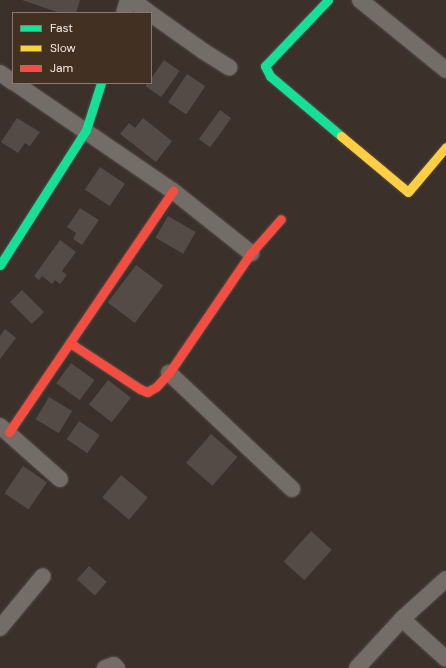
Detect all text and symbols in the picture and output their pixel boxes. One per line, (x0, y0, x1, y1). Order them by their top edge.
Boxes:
legend (12, 12, 152, 84)
text: Fast (50, 20, 73, 36)
text: Slow (50, 40, 76, 56)
text: Jam (50, 60, 73, 76)

